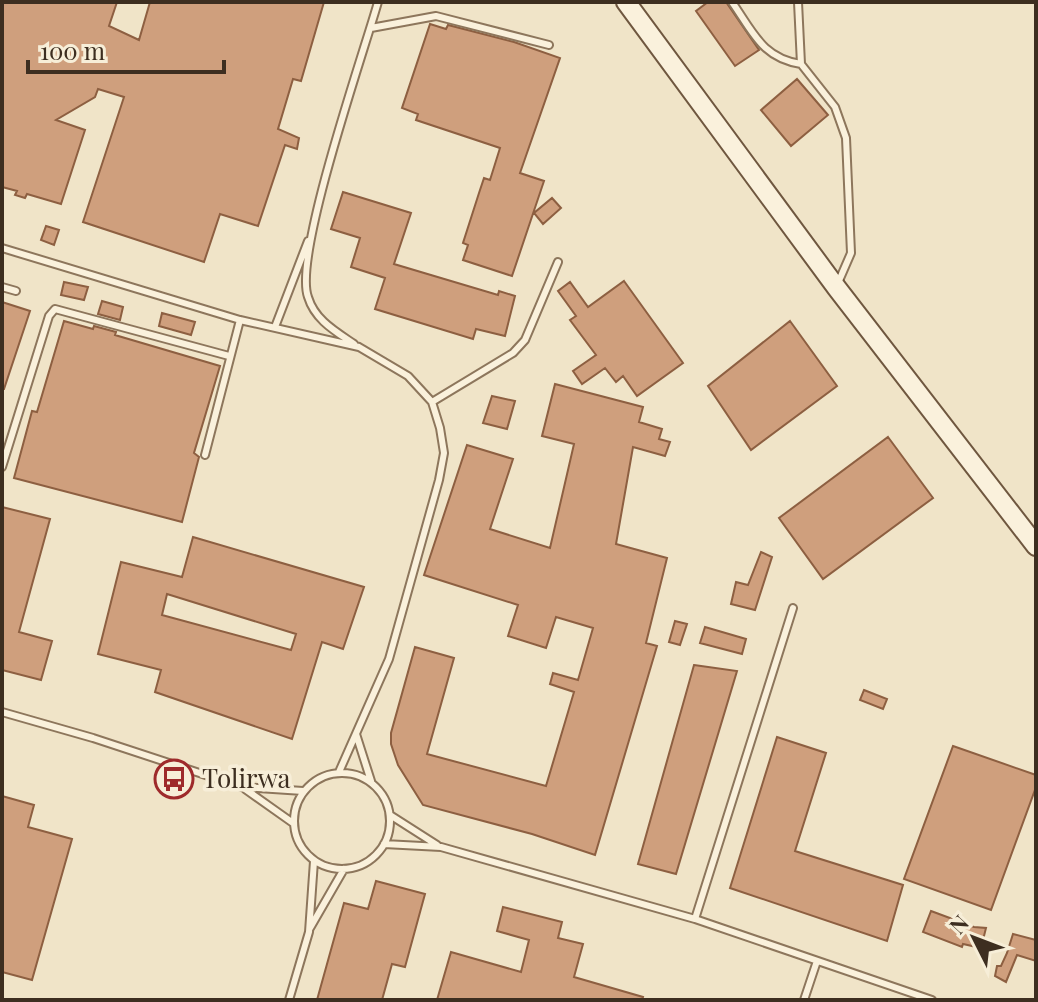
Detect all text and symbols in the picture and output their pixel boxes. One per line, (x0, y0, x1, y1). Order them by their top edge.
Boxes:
scale bar (28, 24, 224, 74)
text: 100 m (40, 34, 105, 66)
bus stop icon: Tolirwa (153, 758, 195, 800)
place label: Tolirwa (202, 760, 291, 795)
north arrow (934, 898, 1014, 978)
text: N (942, 908, 975, 940)

